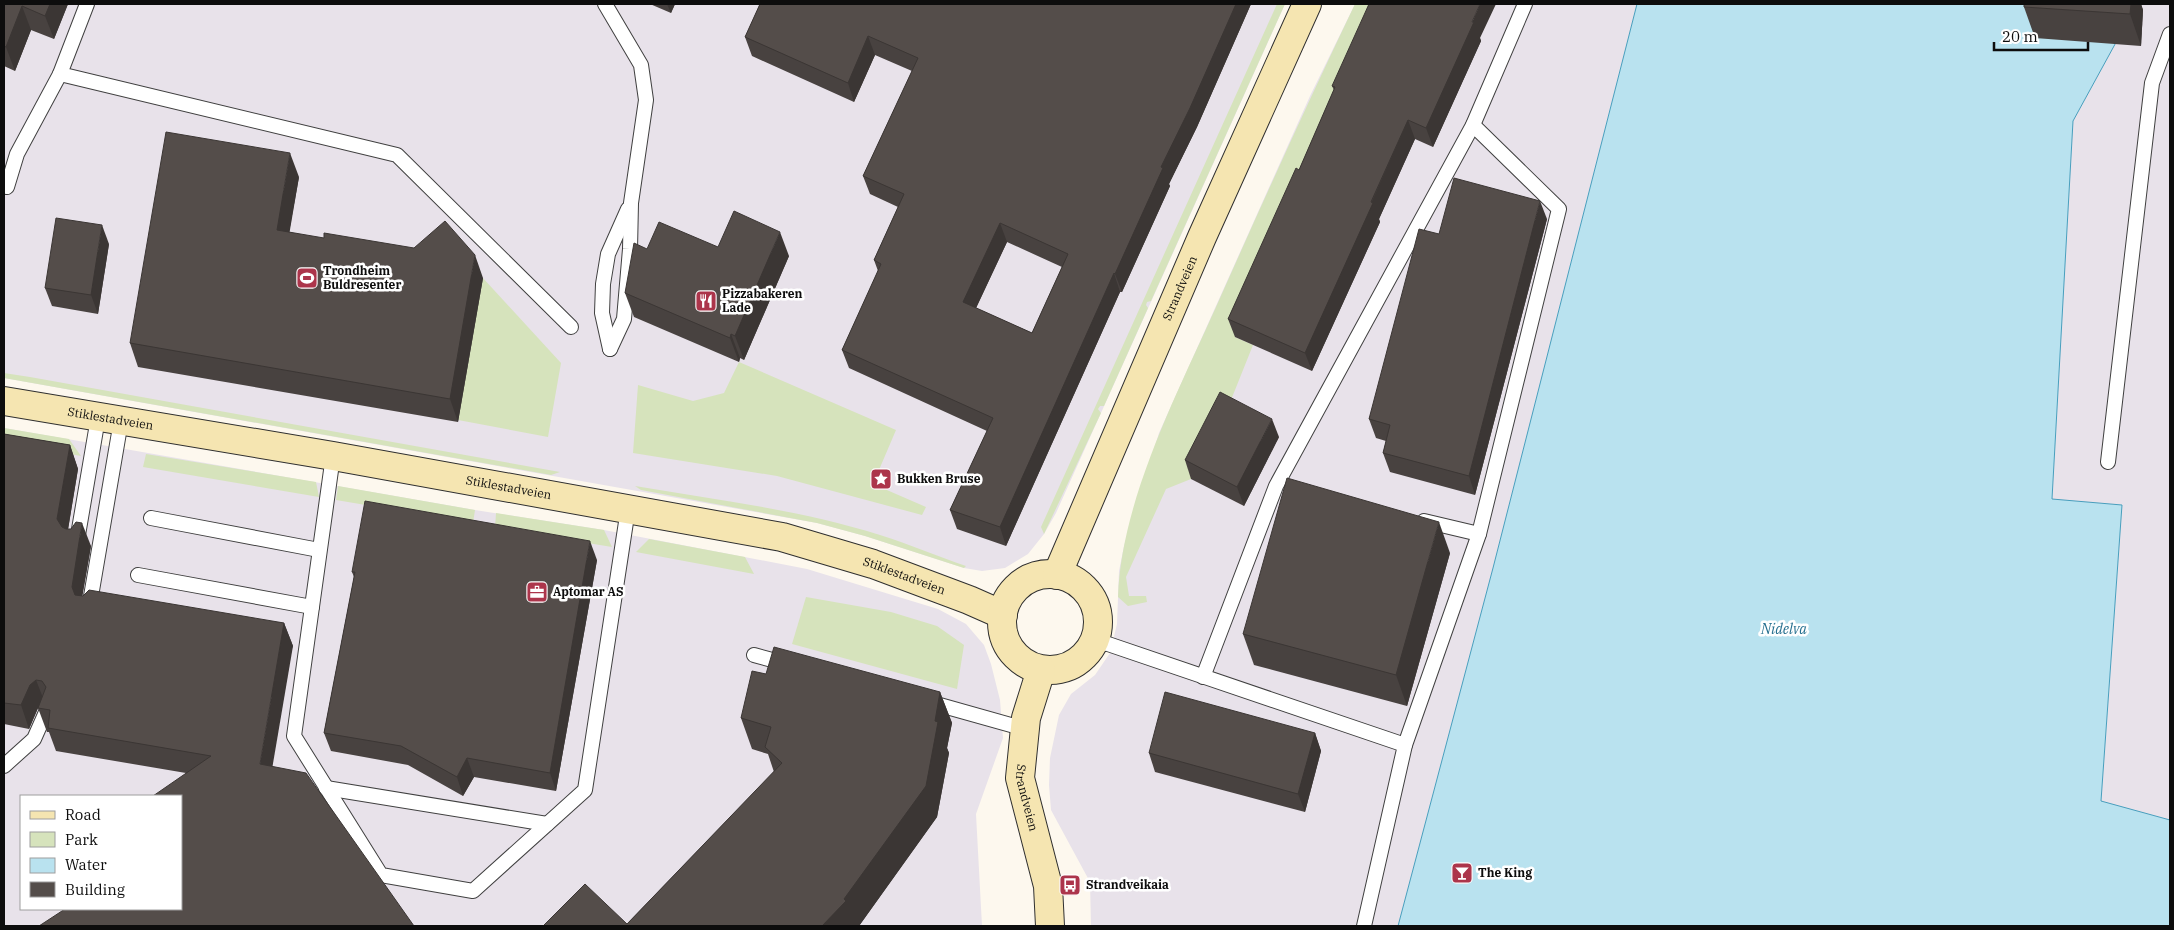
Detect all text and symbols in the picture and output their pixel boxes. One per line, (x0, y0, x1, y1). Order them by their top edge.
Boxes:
scale bar (1994, 20, 2088, 52)
text: 20 m (2002, 27, 2038, 46)
street label: Strandveien (1159, 253, 1200, 323)
place label: Trondheim Buldresenter (323, 263, 401, 292)
sports icon: Trondheim Buldresenter (295, 266, 319, 290)
place label: Pizzabakeren Lade (722, 286, 803, 315)
restaurant icon: Pizzabakeren Lade (694, 289, 718, 313)
street label: Stiklestadveien (67, 404, 155, 433)
place icon: Bukken Bruse (869, 467, 893, 491)
place label: Bukken Bruse (897, 471, 981, 486)
street label: Stiklestadveien (465, 472, 553, 502)
street label: Stiklestadveien (861, 553, 948, 598)
office icon: Aptomar AS (525, 580, 549, 604)
place label: Aptomar AS (553, 584, 623, 599)
water label: Nidelva (1760, 620, 1807, 638)
street label: Strandveien (1013, 763, 1042, 833)
legend (20, 795, 182, 910)
text: Road (65, 805, 101, 824)
text: Park (65, 830, 98, 849)
text: Water (65, 855, 107, 874)
bar icon: The King (1450, 861, 1474, 885)
place label: The King (1478, 865, 1532, 880)
bus stop icon: Strandveikaia (1058, 873, 1082, 897)
place label: Strandveikaia (1086, 877, 1169, 892)
text: Building (65, 880, 125, 899)

